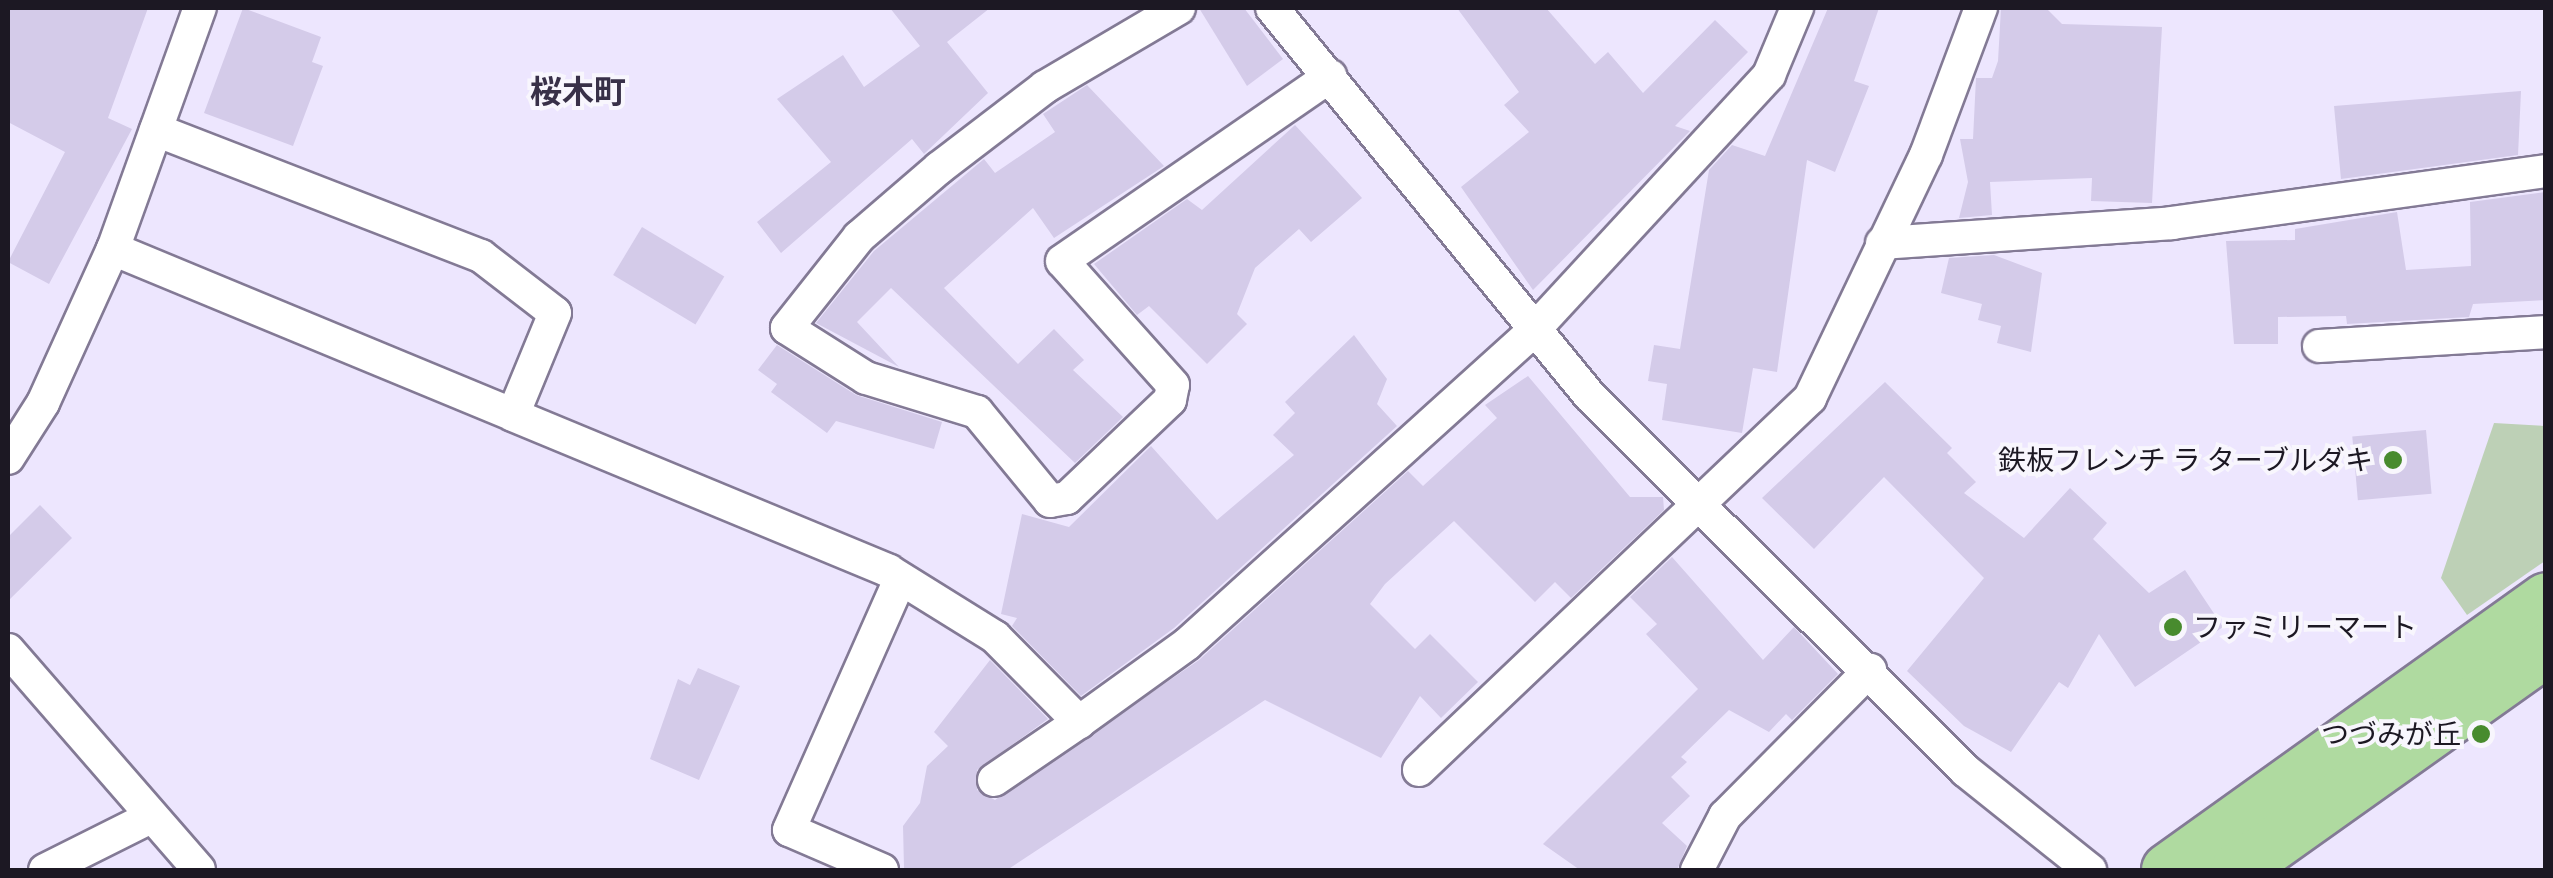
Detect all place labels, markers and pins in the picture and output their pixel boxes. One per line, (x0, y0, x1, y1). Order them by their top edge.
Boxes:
place label: 鉄板フレンチ ラ ターブルダキ (1996, 443, 2373, 477)
marker: 鉄板フレンチ ラ ターブルダキ (2382, 449, 2404, 471)
place label: ファミリーマート (2193, 610, 2417, 644)
marker: ファミリーマート (2162, 616, 2184, 638)
place label: つづみが丘 (2321, 717, 2461, 751)
marker: つづみが丘 (2470, 723, 2492, 745)

